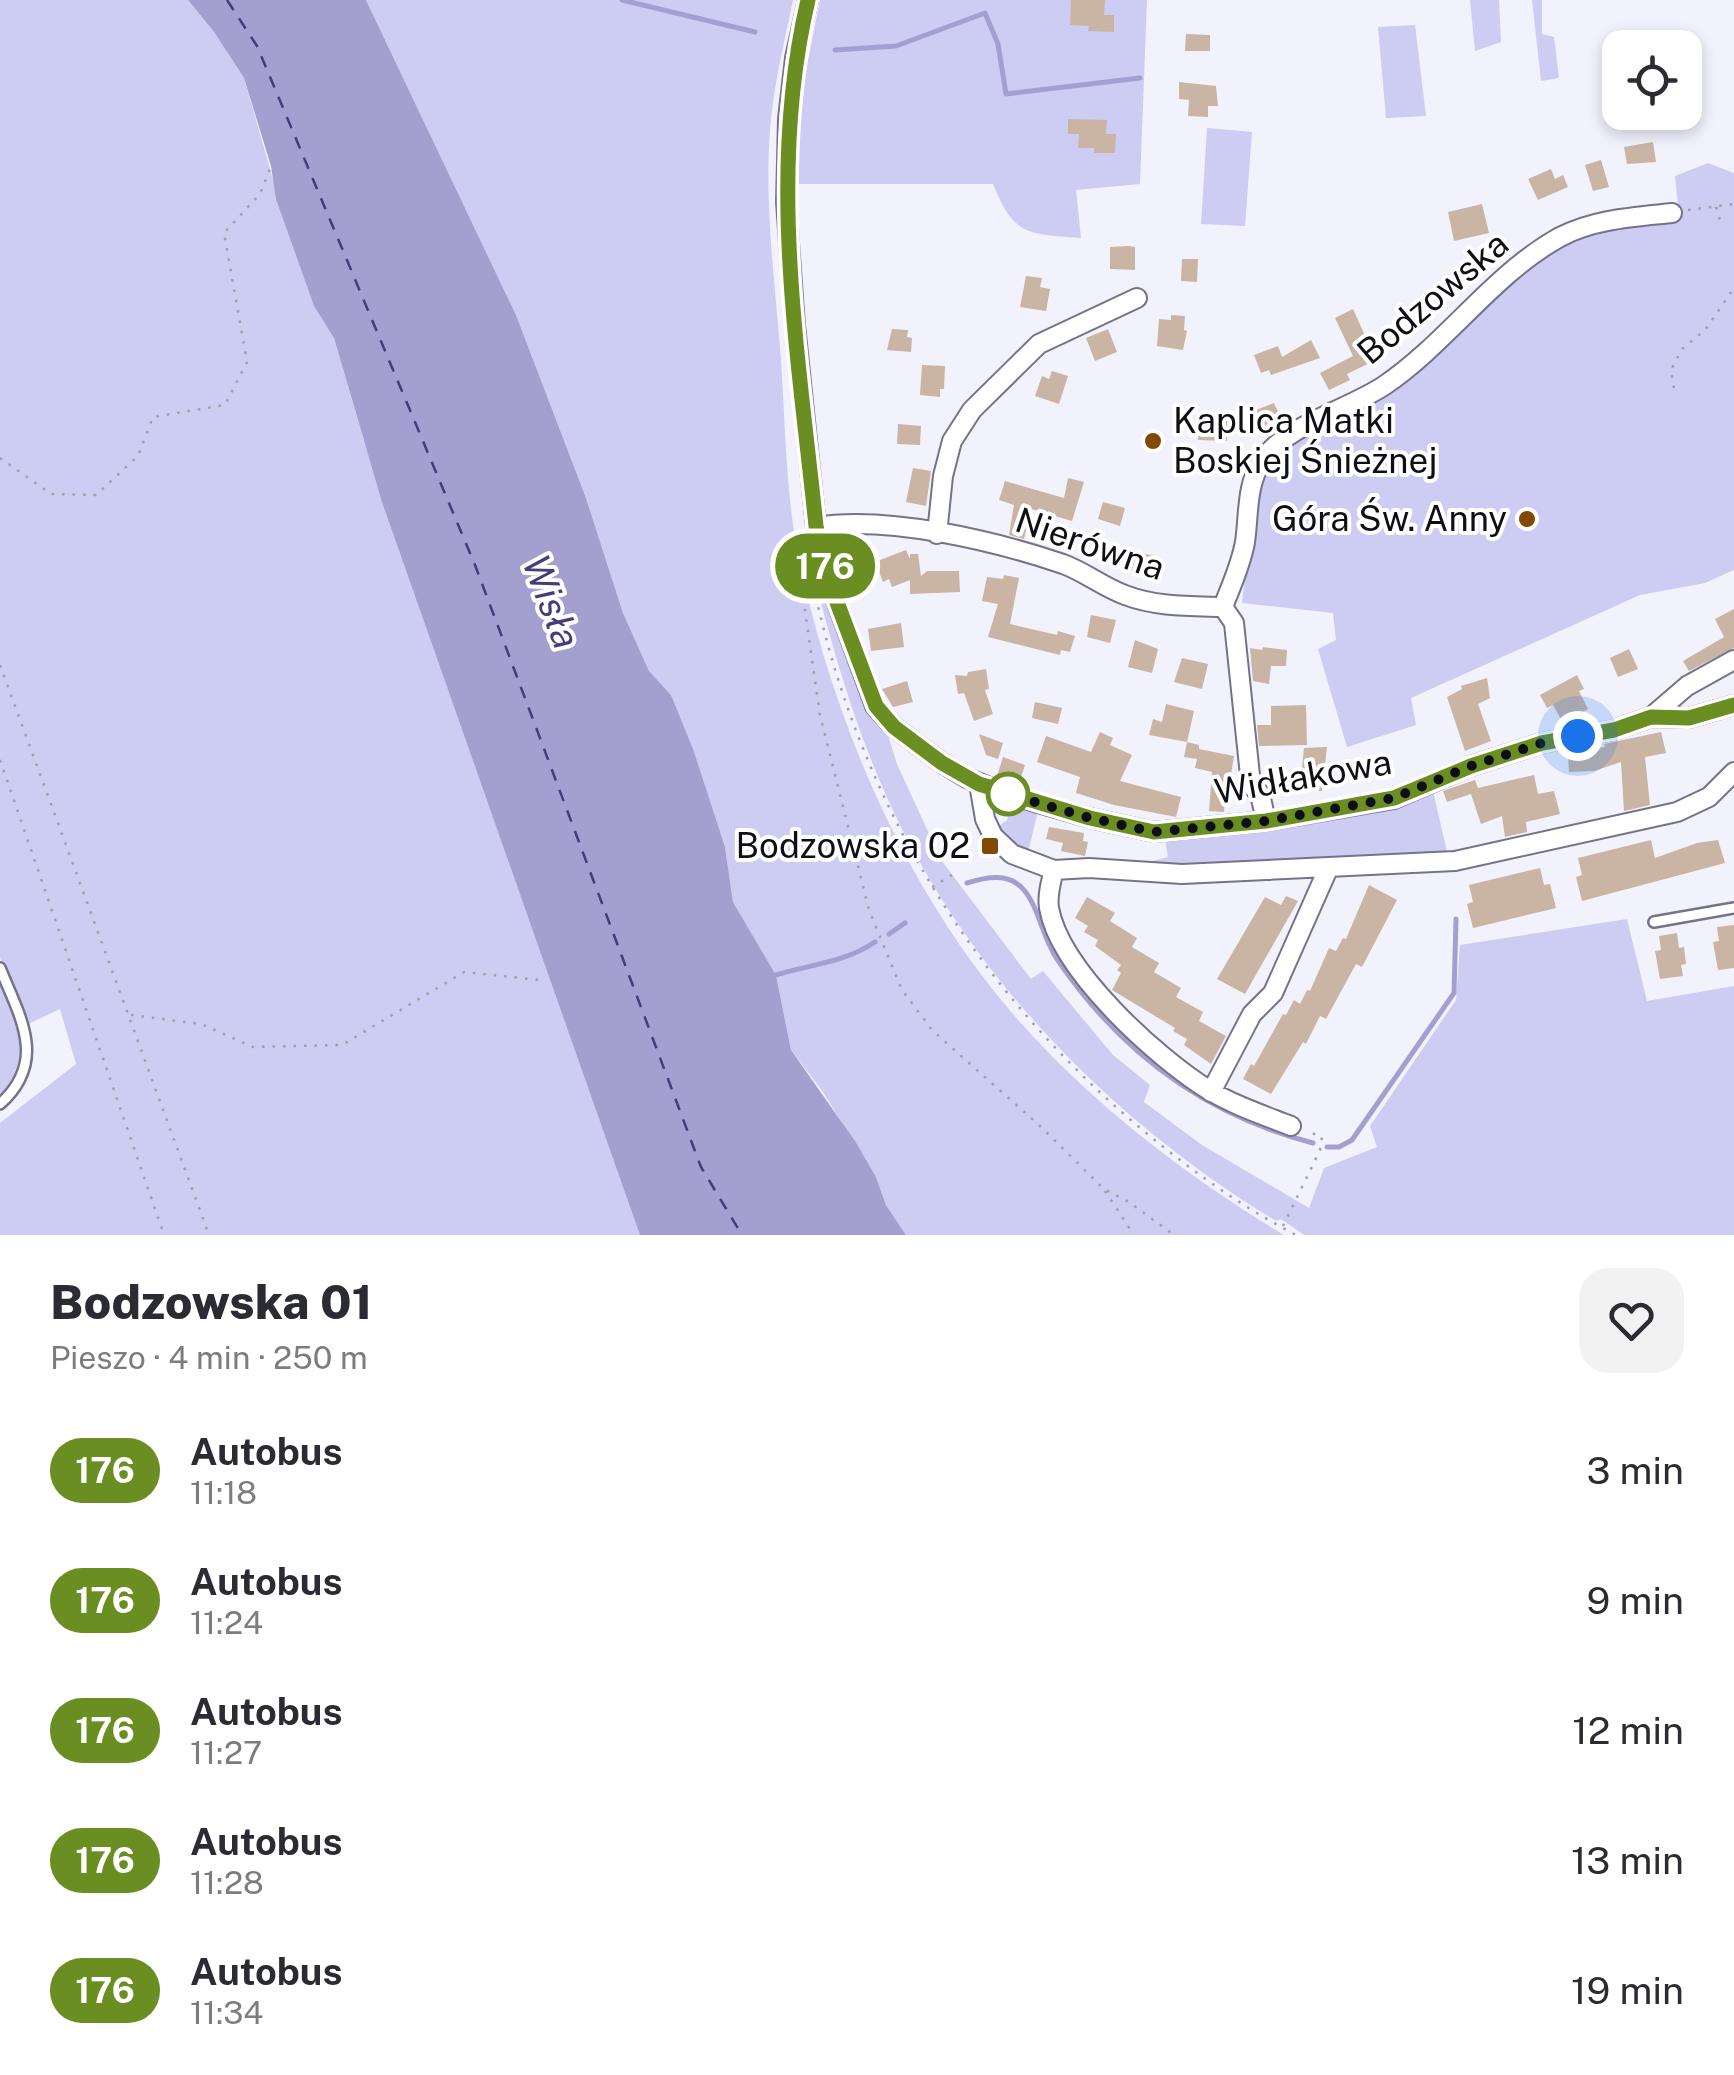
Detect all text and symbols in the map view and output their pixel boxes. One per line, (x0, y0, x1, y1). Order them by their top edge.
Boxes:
map controls (1602, 30, 1702, 130)
button: locate (1602, 30, 1702, 130)
street label: Bodzowska (1349, 223, 1516, 372)
place label: Kaplica Matki Boskiej Śnieżnej (1173, 400, 1438, 481)
marker: Kaplica Matki Boskiej Śnieżnej (1142, 430, 1164, 452)
place label: Góra Św. Anny (1272, 497, 1507, 539)
street label: Nierówna (1010, 499, 1170, 588)
marker: Góra Św. Anny (1516, 508, 1538, 530)
line badge: 176 (768, 534, 882, 598)
text: 176 (795, 546, 855, 587)
water label: Wisła (513, 549, 590, 655)
your location (1553, 711, 1603, 761)
street label: Widłakowa (1211, 741, 1395, 812)
unlabelled marker (987, 773, 1029, 815)
place label: Bodzowska 02 (736, 825, 970, 866)
marker: Bodzowska 02 (979, 835, 1001, 857)
button: heart (1579, 1268, 1684, 1373)
text: Bodzowska 01 (50, 1273, 373, 1330)
text: Pieszo · 4 min · 250 m (50, 1339, 368, 1376)
text: Autobus (190, 1429, 342, 1474)
text: 3 min (1586, 1448, 1684, 1493)
text: 176 (75, 1450, 135, 1491)
text: 11:18 (190, 1474, 257, 1511)
text: Autobus (190, 1559, 342, 1604)
text: 9 min (1587, 1578, 1684, 1623)
text: 176 (75, 1580, 135, 1621)
text: 11:24 (190, 1604, 263, 1641)
text: Autobus (190, 1689, 342, 1734)
text: 12 min (1572, 1708, 1684, 1753)
text: 176 (75, 1710, 135, 1751)
text: 11:27 (190, 1734, 262, 1771)
text: Autobus (190, 1819, 342, 1864)
text: 13 min (1571, 1838, 1684, 1883)
text: 176 (75, 1840, 135, 1881)
text: 11:28 (190, 1864, 264, 1901)
text: Autobus (190, 1949, 342, 1994)
text: 19 min (1571, 1968, 1684, 2013)
text: 176 (75, 1970, 135, 2011)
text: 11:34 (190, 1994, 263, 2031)

